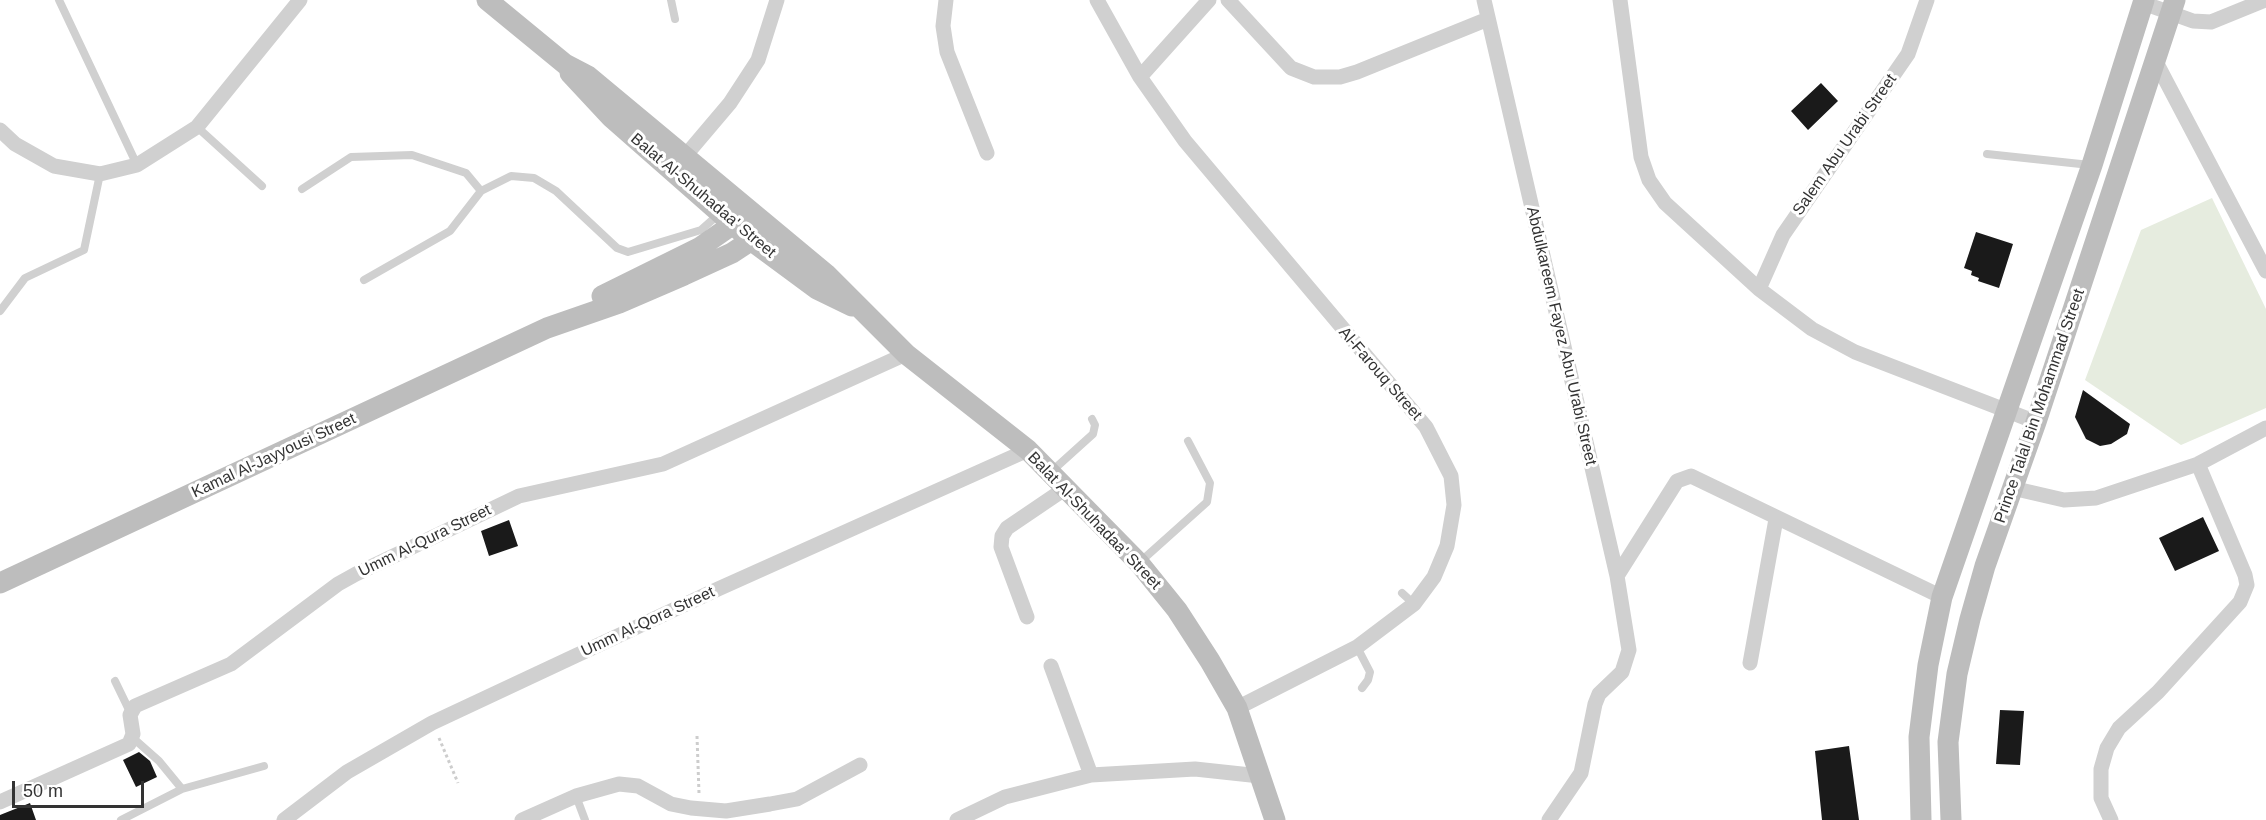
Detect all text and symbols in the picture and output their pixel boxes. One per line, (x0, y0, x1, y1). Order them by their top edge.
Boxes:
street label: Salem Abu Urabi Street (1789, 71, 1901, 219)
street label: Balat Al-Shuhadaa' Street (626, 130, 780, 262)
street label: Abdulkareem Fayez Abu Urabi Street (1522, 205, 1600, 467)
street label: Prince Talal Bin Mohammad Street (1991, 286, 2089, 526)
street label: Al-Farouq Street (1334, 323, 1426, 425)
street label: Kamal Al-Jayyousi Street (189, 410, 359, 502)
street label: Balat Al-Shuhadaa' Street (1023, 448, 1165, 594)
street label: Umm Al-Qura Street (356, 501, 494, 581)
street label: Umm Al-Qora Street (578, 583, 718, 661)
scale bar (15, 769, 147, 807)
text: 50 m (23, 781, 63, 801)

